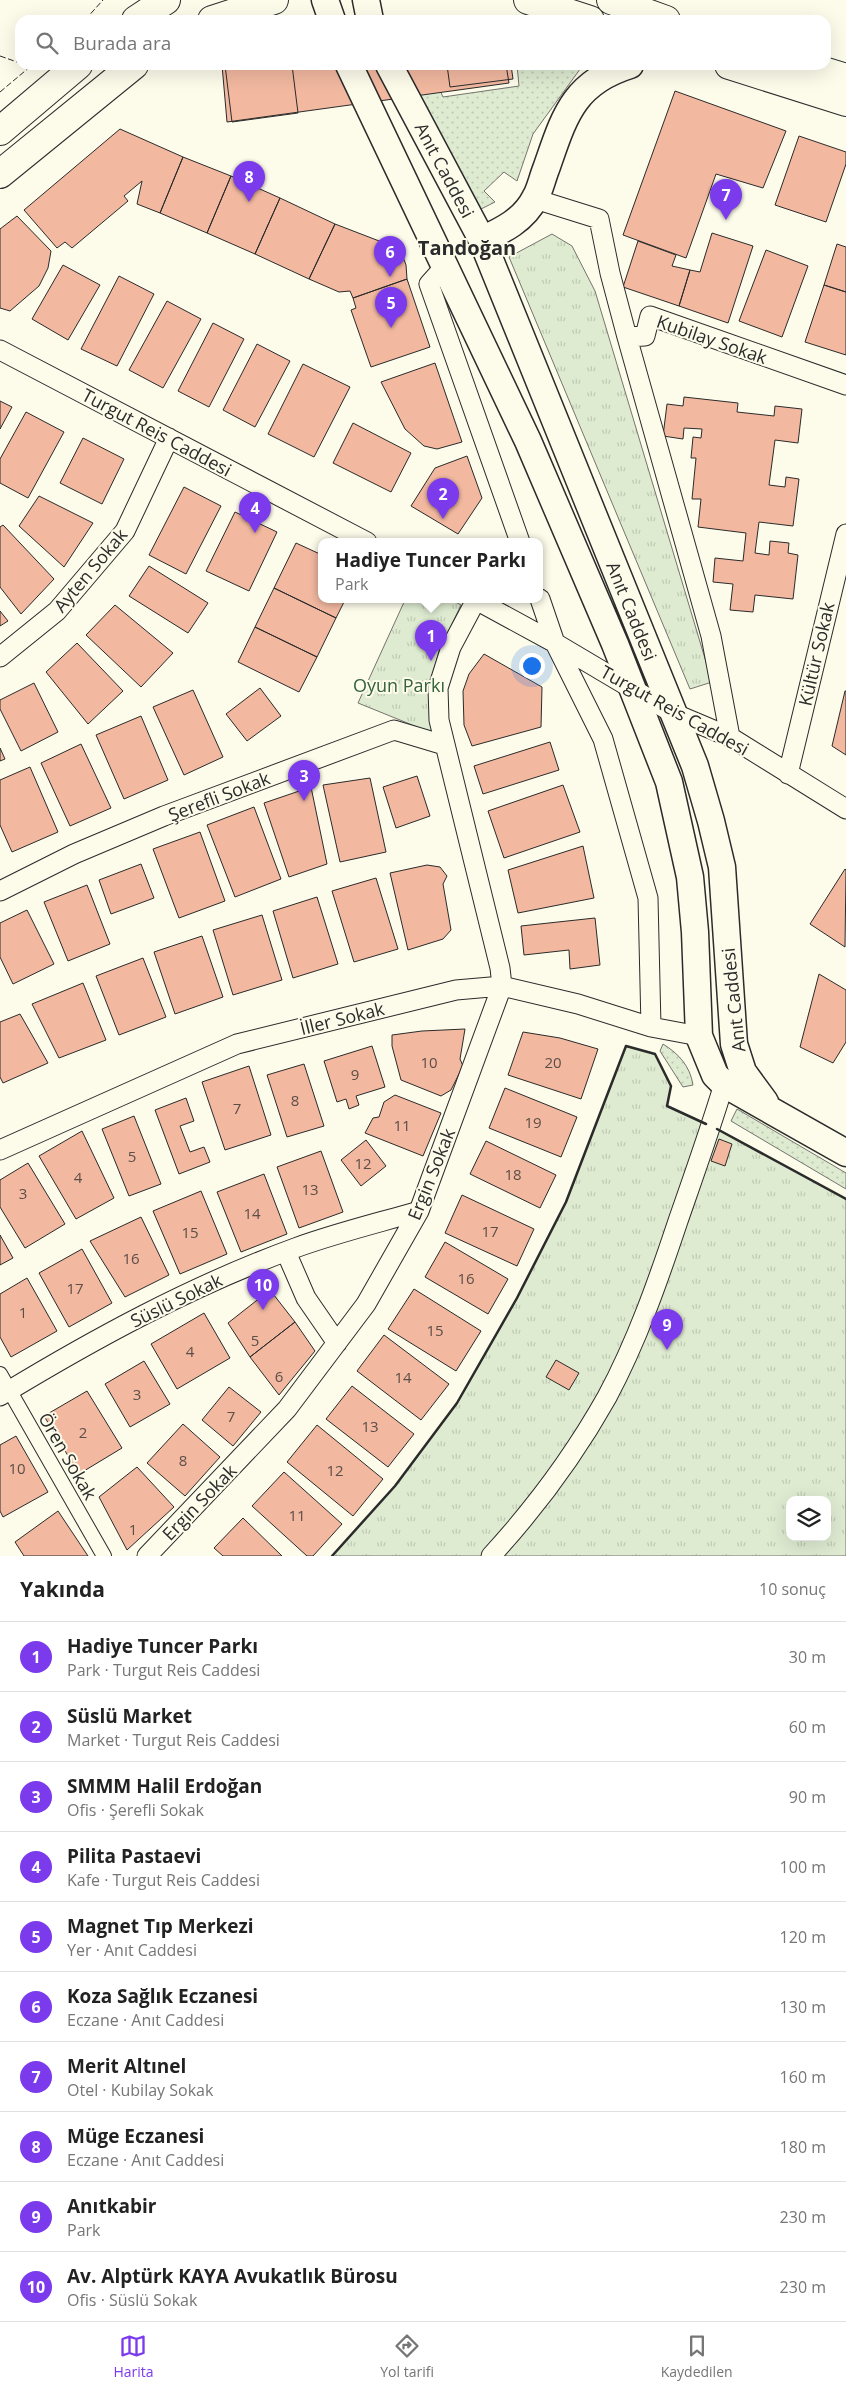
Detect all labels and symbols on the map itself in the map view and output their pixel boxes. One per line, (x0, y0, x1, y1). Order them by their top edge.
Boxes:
street label: Anıt Caddesi (410, 118, 480, 222)
pin: 8 (233, 161, 265, 202)
pin: 7 (710, 179, 742, 220)
district label: Tandoğan (418, 234, 516, 261)
pin: 6 (374, 236, 406, 277)
pin: 5 (375, 287, 407, 328)
street label: Kubilay Sokak (653, 309, 771, 369)
street label: Turgut Reis Caddesi (78, 382, 236, 482)
pin: 2 (427, 478, 459, 519)
pin: 4 (239, 492, 271, 533)
street label: Ayten Sokak (48, 523, 132, 617)
street label: Anıt Caddesi (601, 558, 663, 664)
street label: Kültür Sokak (792, 599, 840, 708)
pin: 1 (415, 620, 447, 661)
your location (519, 653, 545, 679)
street label: Turgut Reis Caddesi (597, 659, 753, 761)
park label: Oyun Parkı (353, 673, 445, 697)
pin: 3 (288, 760, 320, 801)
street label: Şerefli Sokak (165, 765, 274, 826)
street label: Anıt Caddesi (716, 947, 750, 1053)
street label: İller Sokak (297, 996, 387, 1040)
house number: 10 (420, 1052, 438, 1072)
house number: 20 (544, 1052, 562, 1072)
house number: 9 (351, 1064, 359, 1084)
house number: 8 (291, 1090, 299, 1110)
house number: 7 (233, 1098, 241, 1118)
house number: 19 (524, 1112, 542, 1132)
house number: 11 (393, 1115, 411, 1135)
street label: Ergin Sokak (402, 1124, 460, 1223)
house number: 5 (128, 1146, 136, 1166)
house number: 12 (354, 1153, 372, 1173)
house number: 18 (504, 1164, 522, 1184)
house number: 4 (74, 1167, 83, 1187)
house number: 13 (301, 1179, 319, 1199)
house number: 3 (19, 1183, 27, 1203)
house number: 14 (243, 1203, 261, 1223)
house number: 17 (481, 1221, 499, 1241)
house number: 15 (181, 1222, 199, 1242)
house number: 16 (122, 1248, 140, 1268)
street label: Süslü Sokak (126, 1267, 226, 1333)
house number: 16 (457, 1268, 475, 1288)
pin: 10 (247, 1269, 279, 1310)
house number: 17 (66, 1278, 84, 1298)
house number: 1 (19, 1302, 27, 1322)
pin: 9 (651, 1309, 683, 1350)
house number: 15 (426, 1320, 444, 1340)
house number: 5 (251, 1330, 259, 1350)
house number: 4 (186, 1341, 195, 1361)
house number: 6 (275, 1366, 283, 1386)
house number: 14 (394, 1367, 412, 1387)
house number: 3 (133, 1384, 141, 1404)
house number: 7 (227, 1406, 235, 1426)
street label: Ören Sokak (33, 1408, 103, 1504)
house number: 13 (361, 1416, 379, 1436)
house number: 2 (79, 1422, 87, 1442)
house number: 8 (179, 1450, 187, 1470)
house number: 10 (8, 1458, 26, 1478)
street label: Ergin Sokak (157, 1458, 242, 1545)
house number: 12 (326, 1460, 344, 1480)
house number: 11 (288, 1505, 306, 1525)
house number: 1 (129, 1519, 137, 1539)

